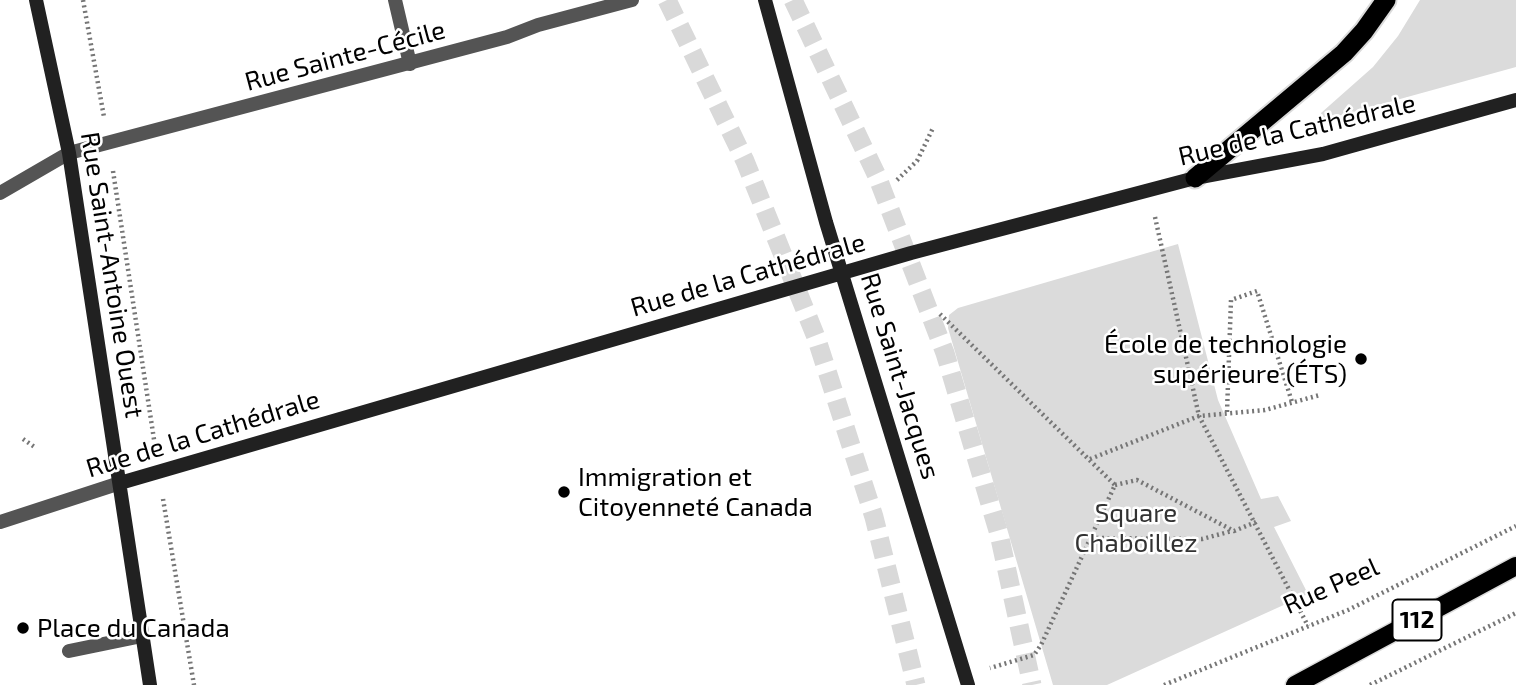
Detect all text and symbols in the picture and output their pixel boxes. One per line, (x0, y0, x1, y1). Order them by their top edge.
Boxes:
street label: Rue Sainte-Cécile (241, 14, 449, 98)
street label: Rue de la Cathédrale (1175, 88, 1419, 172)
street label: Rue Saint-Antoine Ouest (74, 130, 150, 420)
street label: Rue de la Cathédrale (627, 227, 869, 323)
street label: Rue Saint-Jacques (854, 269, 946, 483)
place label: École de technologie supérieure (ÉTS) (1104, 328, 1347, 390)
marker: École de technologie supérieure (ÉTS) (1353, 351, 1369, 367)
street label: Rue de la Cathédrale (83, 384, 323, 484)
place label: Immigration et Citoyenneté Canada (578, 461, 813, 522)
marker: Immigration et Citoyenneté Canada (556, 484, 572, 500)
park label: Square Chaboillez (1075, 497, 1197, 558)
street label: Rue Peel (1278, 551, 1384, 621)
road number: 112 (1392, 600, 1442, 640)
place label: Place du Canada (37, 612, 230, 644)
marker: Place du Canada (15, 620, 31, 636)

